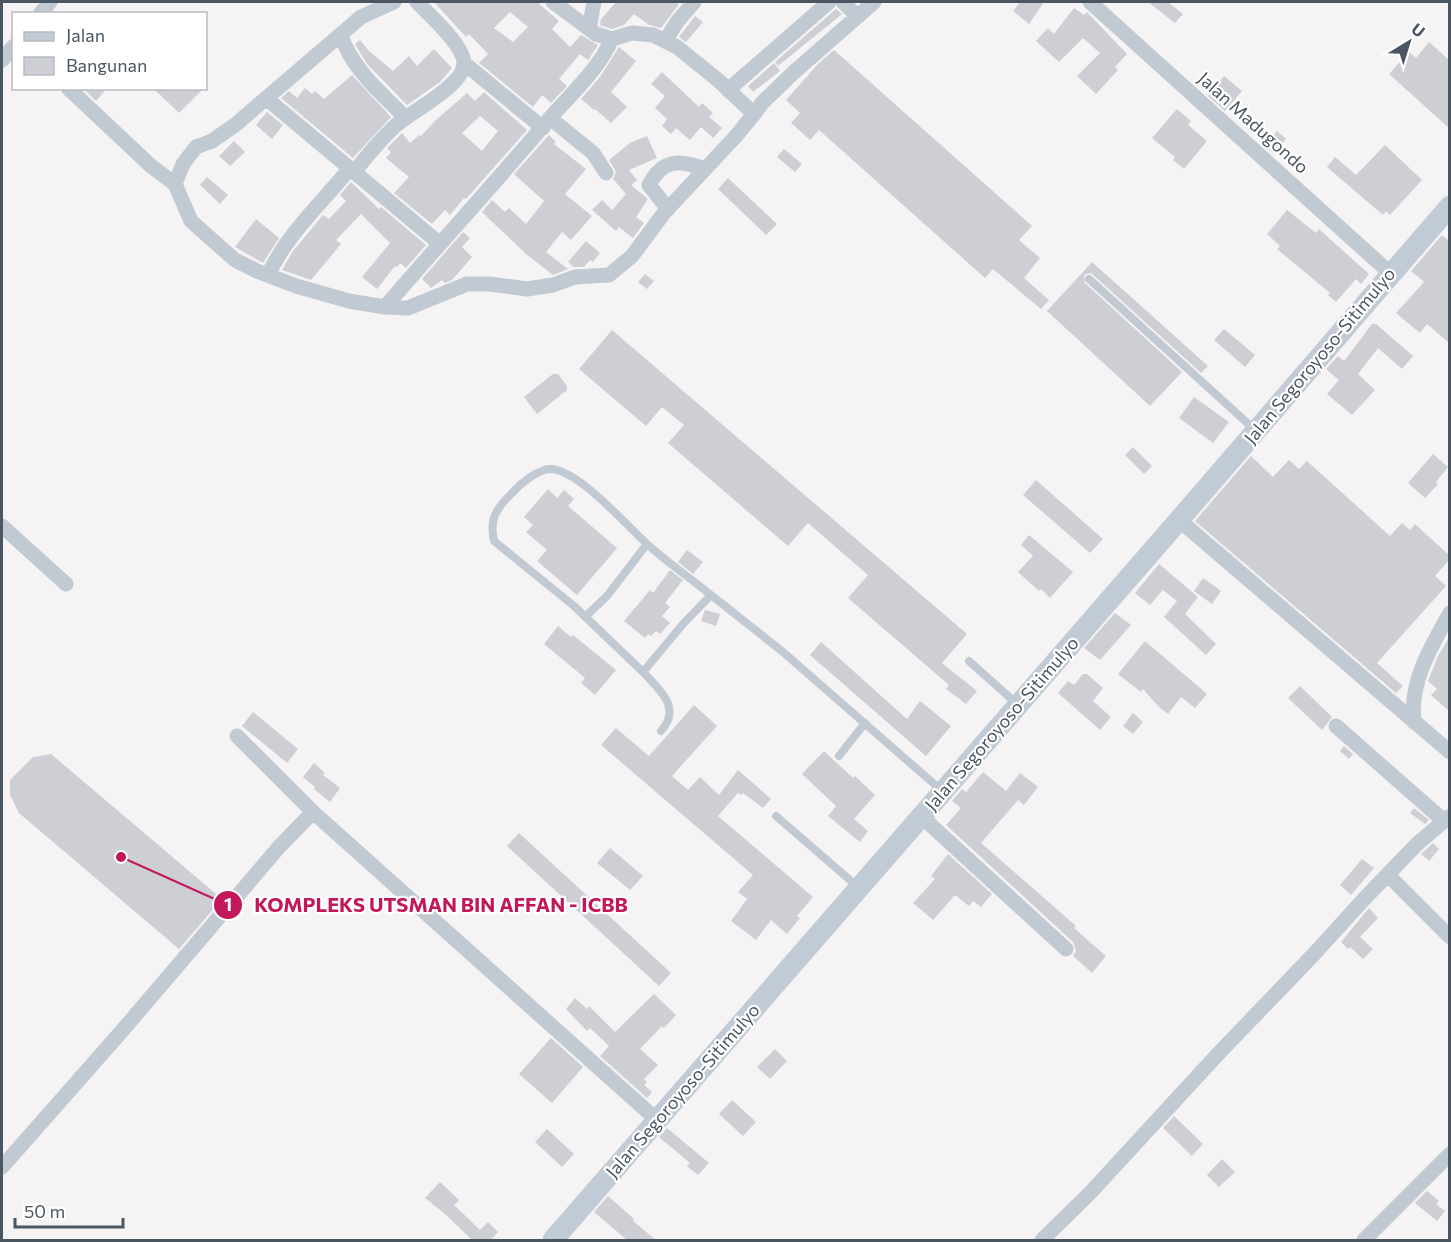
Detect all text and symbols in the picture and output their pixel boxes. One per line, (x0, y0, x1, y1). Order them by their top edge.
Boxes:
legend (12, 12, 207, 90)
north arrow (1379, 12, 1439, 72)
text: U (1408, 19, 1429, 41)
text: Jalan (66, 24, 105, 46)
text: Bangunan (66, 54, 147, 76)
street label: Jalan Madugondo (1194, 67, 1313, 178)
street label: Jalan Segoroyoso-Sitimulyo (1239, 263, 1399, 448)
street label: Jalan Segoroyoso-Sitimulyo (920, 632, 1083, 815)
callout: KOMPLEKS UTSMAN BIN AFFAN - ICBB (213, 886, 640, 924)
text: KOMPLEKS UTSMAN BIN AFFAN - ICBB (254, 892, 628, 916)
text: 1 (224, 893, 232, 915)
street label: Jalan Segoroyoso-Sitimulyo (601, 999, 764, 1182)
scale bar (15, 1191, 123, 1229)
text: 50 m (24, 1200, 65, 1222)

